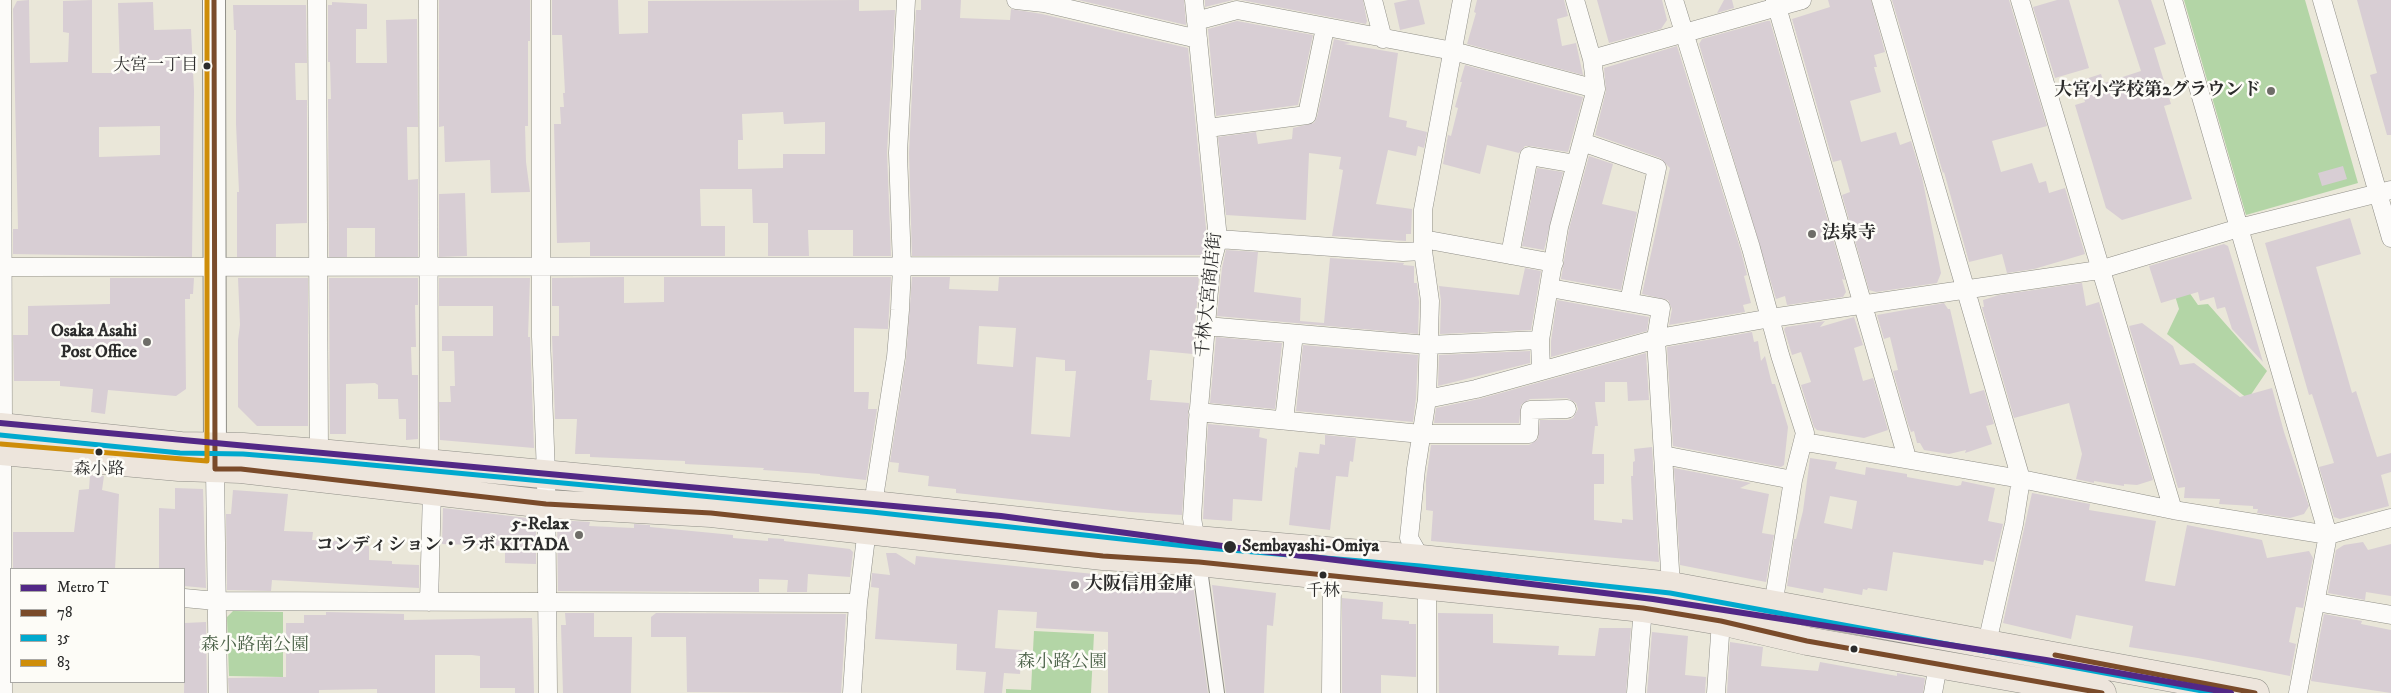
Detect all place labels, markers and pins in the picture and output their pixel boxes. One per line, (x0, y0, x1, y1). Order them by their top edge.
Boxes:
place label: 大宮一丁目 (113, 56, 198, 76)
marker: 大宮一丁目 (202, 61, 212, 71)
place label: 大宮小学校第2グラウンド (2054, 80, 2261, 102)
marker: 大宮小学校第2グラウンド (2265, 85, 2277, 97)
place label: 法泉寺 (1822, 223, 1876, 245)
marker: 法泉寺 (1806, 228, 1818, 240)
place label: Osaka Asahi Post Office (51, 321, 137, 364)
marker: Osaka Asahi Post Office (141, 336, 153, 348)
marker: 森小路 (94, 447, 104, 457)
place label: 森小路 (74, 460, 124, 480)
place label: 5-Relax コンディション・ラボ KITADA (316, 514, 569, 556)
marker: 5-Relax コンディション・ラボ KITADA (573, 529, 585, 541)
place label: Sembayashi-Omiya (1242, 536, 1379, 558)
marker: Sembayashi-Omiya (1222, 539, 1238, 555)
marker: 千林 (1318, 570, 1328, 580)
place label: 大阪信用金庫 (1085, 574, 1193, 596)
marker: 大阪信用金庫 (1069, 579, 1081, 591)
place label: 千林 (1306, 582, 1340, 602)
unlabelled marker (1849, 644, 1859, 654)

